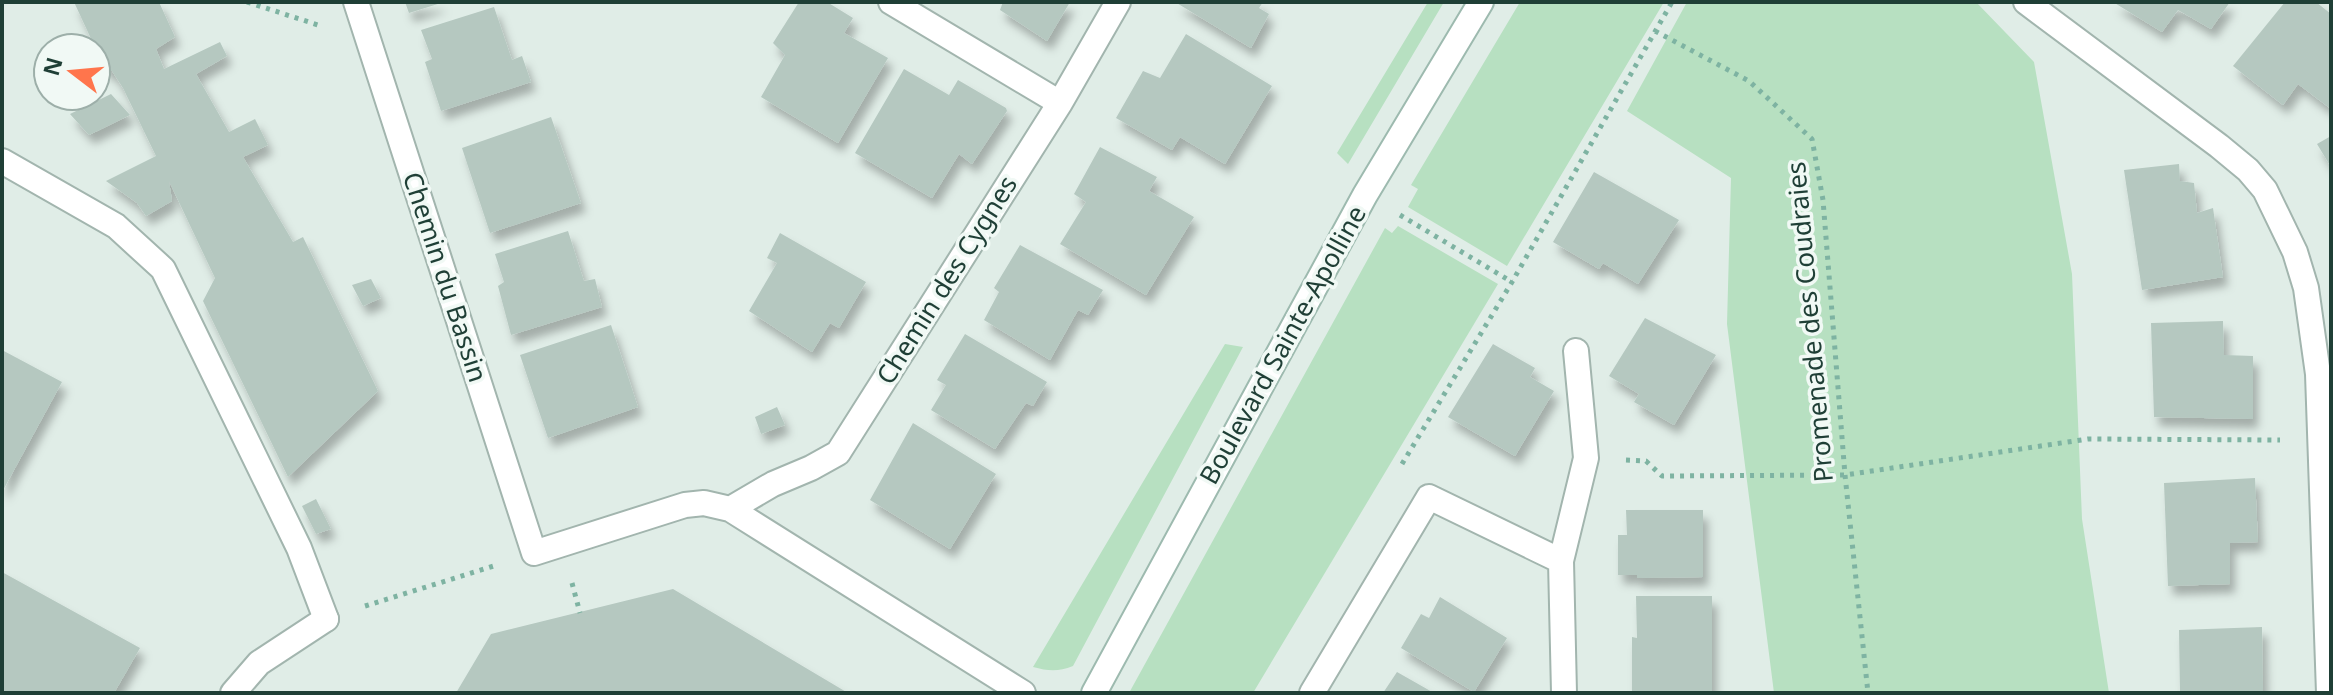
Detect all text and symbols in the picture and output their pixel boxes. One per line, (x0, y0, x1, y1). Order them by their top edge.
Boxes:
north arrow (32, 32, 112, 112)
text: N (35, 53, 69, 79)
street label: Promenade des Coudraies (1777, 160, 1841, 484)
street label: Chemin du Bassin (395, 167, 497, 386)
street label: Chemin des Cygnes (867, 168, 1025, 391)
street label: Boulevard Sainte-Apolline (1190, 199, 1374, 490)

